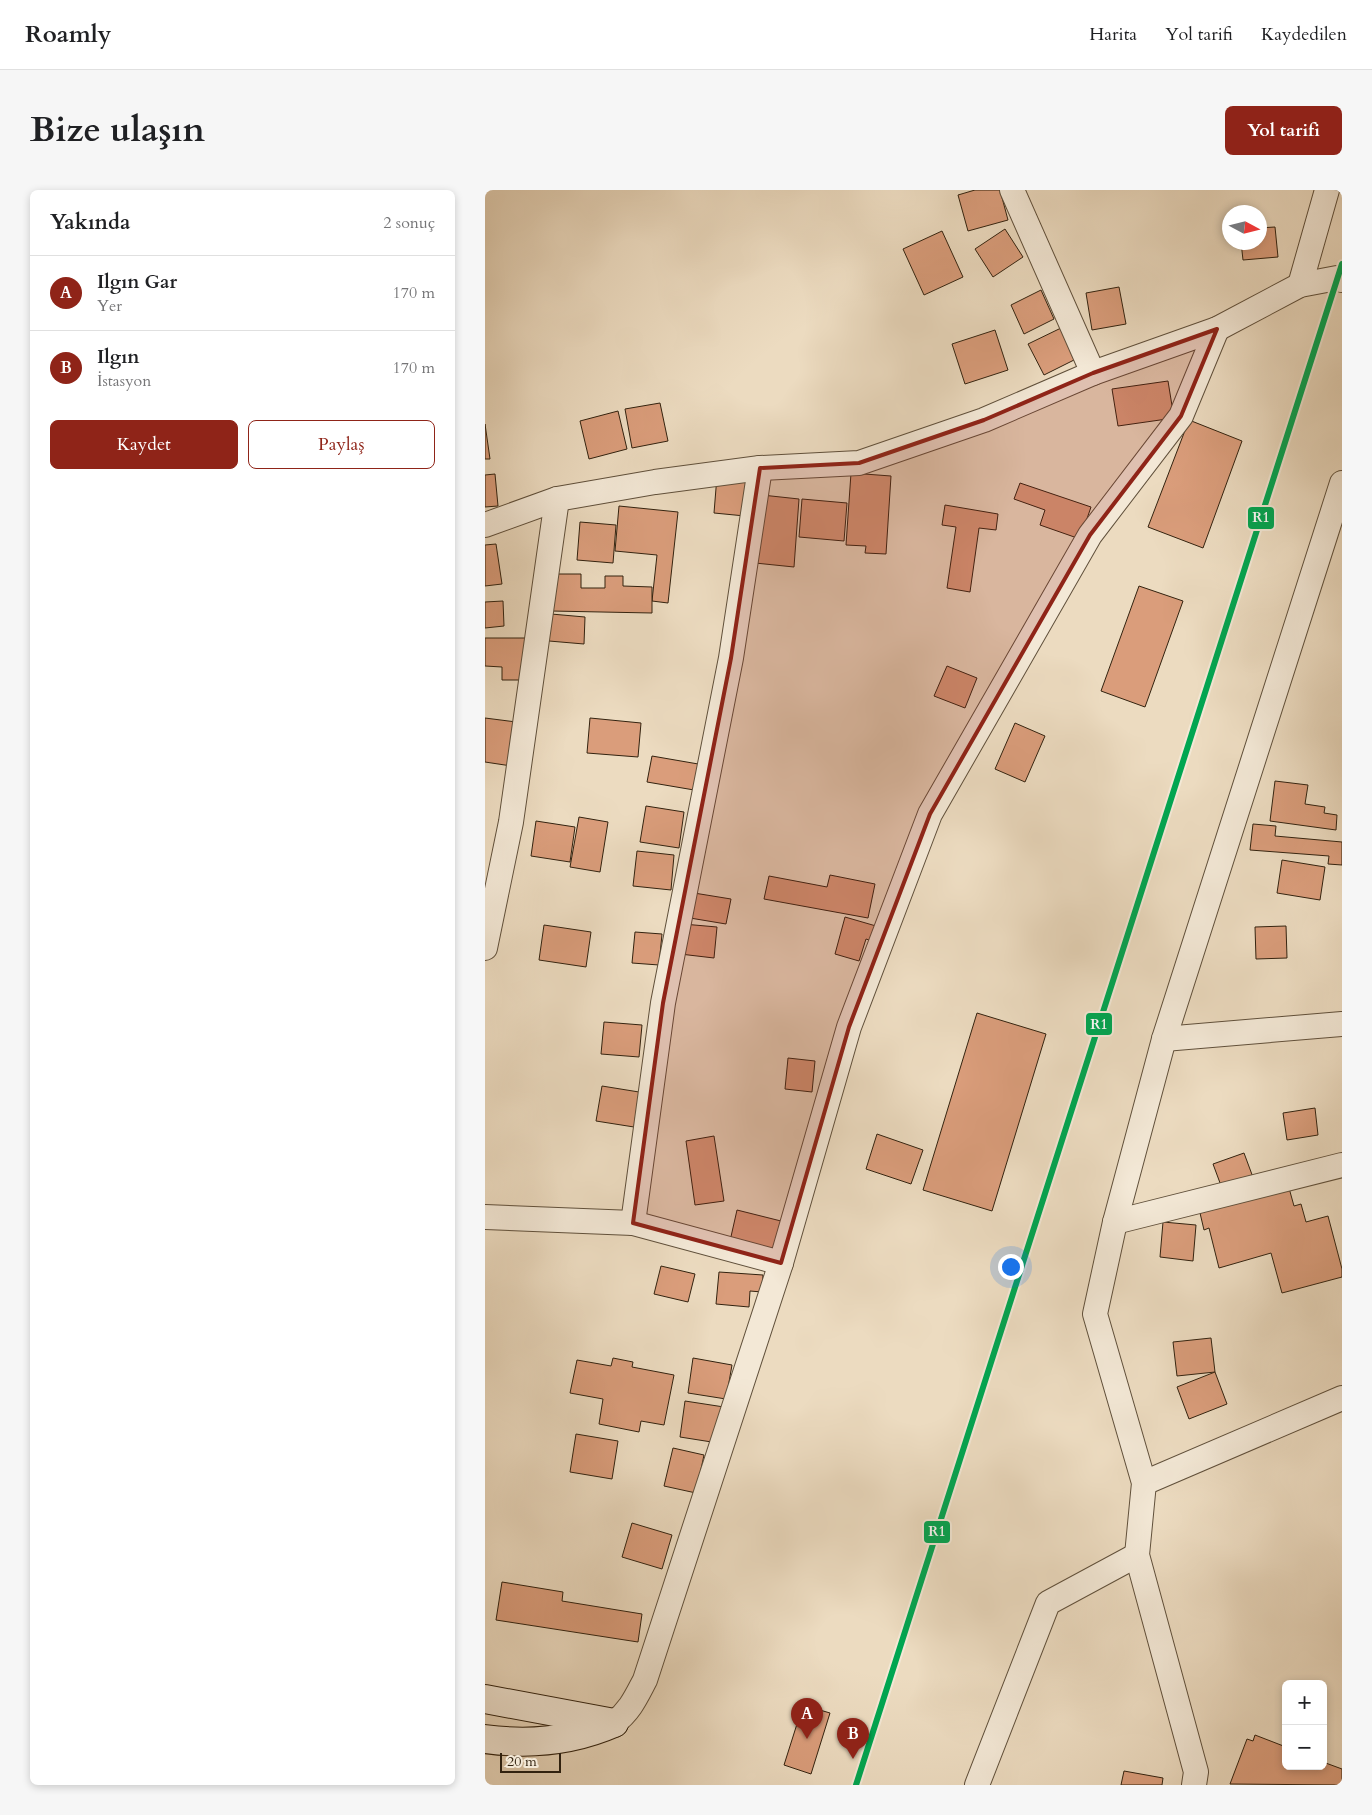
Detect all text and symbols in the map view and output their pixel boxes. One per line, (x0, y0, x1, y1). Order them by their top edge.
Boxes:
text: Roamly (25, 18, 111, 51)
text: Harita (1089, 22, 1137, 47)
text: Yol tarifi (1165, 22, 1233, 47)
text: Kaydedilen (1261, 22, 1347, 47)
text: Bize ulaşın (30, 106, 205, 154)
button: Yol tarifi (1225, 106, 1342, 155)
north arrow (1222, 205, 1267, 250)
text: Yakında (50, 208, 130, 237)
text: 2 sonuç (383, 212, 435, 234)
text: Ilgın Gar (97, 269, 177, 295)
text: A (60, 282, 72, 304)
text: 170 m (393, 282, 435, 304)
text: Yer (97, 295, 122, 317)
text: Ilgın (97, 344, 139, 370)
text: B (60, 357, 72, 379)
text: 170 m (393, 357, 435, 379)
text: İstasyon (97, 370, 151, 392)
button: Kaydet (50, 420, 238, 469)
button: Paylaş (248, 420, 435, 469)
line badge: R1 (1247, 506, 1275, 530)
text: R1 (1252, 508, 1270, 527)
line badge: R1 (1085, 1012, 1113, 1036)
text: R1 (1090, 1015, 1108, 1034)
your location (998, 1254, 1024, 1280)
line badge: R1 (923, 1520, 951, 1544)
text: R1 (928, 1522, 946, 1541)
map controls (1282, 1680, 1327, 1770)
button: + (1282, 1680, 1327, 1725)
pin: A (791, 1698, 823, 1739)
pin: B (837, 1718, 869, 1759)
button: − (1282, 1725, 1327, 1770)
scale bar (500, 1750, 561, 1773)
text: 20 m (507, 1752, 537, 1771)

